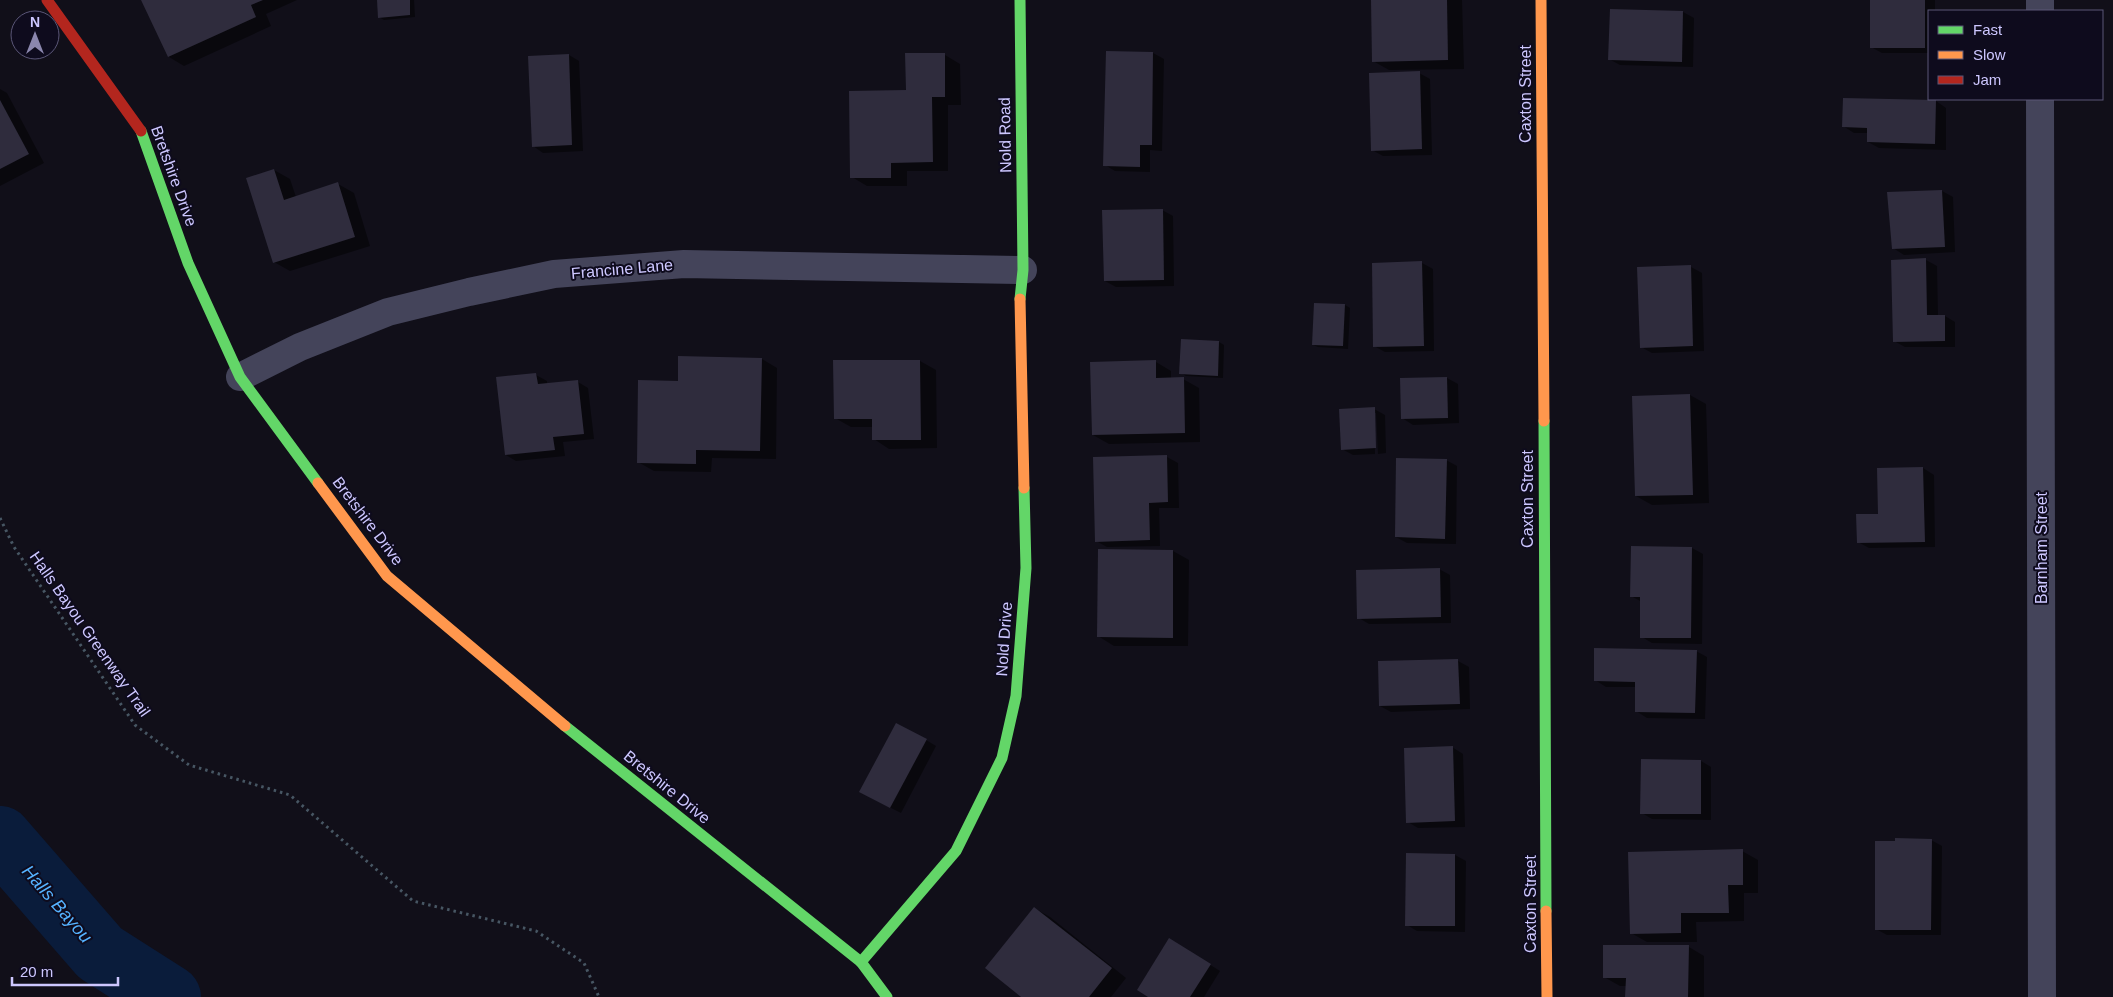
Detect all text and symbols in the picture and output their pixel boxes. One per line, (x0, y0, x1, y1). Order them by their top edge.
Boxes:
north arrow (10, 10, 60, 60)
legend (1928, 10, 2103, 100)
text: N (30, 14, 40, 30)
text: Fast (1973, 21, 2003, 38)
street label: Caxton Street (1517, 45, 1534, 143)
text: Slow (1973, 46, 2006, 63)
text: Jam (1973, 71, 2001, 88)
street label: Nold Road (996, 97, 1014, 173)
street label: Bretshire Drive (148, 123, 200, 229)
street label: Francine Lane (570, 256, 674, 282)
street label: Caxton Street (1519, 450, 1536, 548)
street label: Bretshire Drive (329, 474, 407, 568)
street label: Barnham Street (2033, 491, 2050, 604)
street label: Halls Bayou Greenway Trail (26, 548, 154, 720)
street label: Nold Drive (993, 601, 1015, 677)
street label: Bretshire Drive (621, 747, 714, 827)
street label: Caxton Street (1522, 855, 1539, 953)
water label: Halls Bayou (18, 861, 96, 947)
scale bar (12, 954, 119, 986)
text: 20 m (20, 963, 53, 980)

